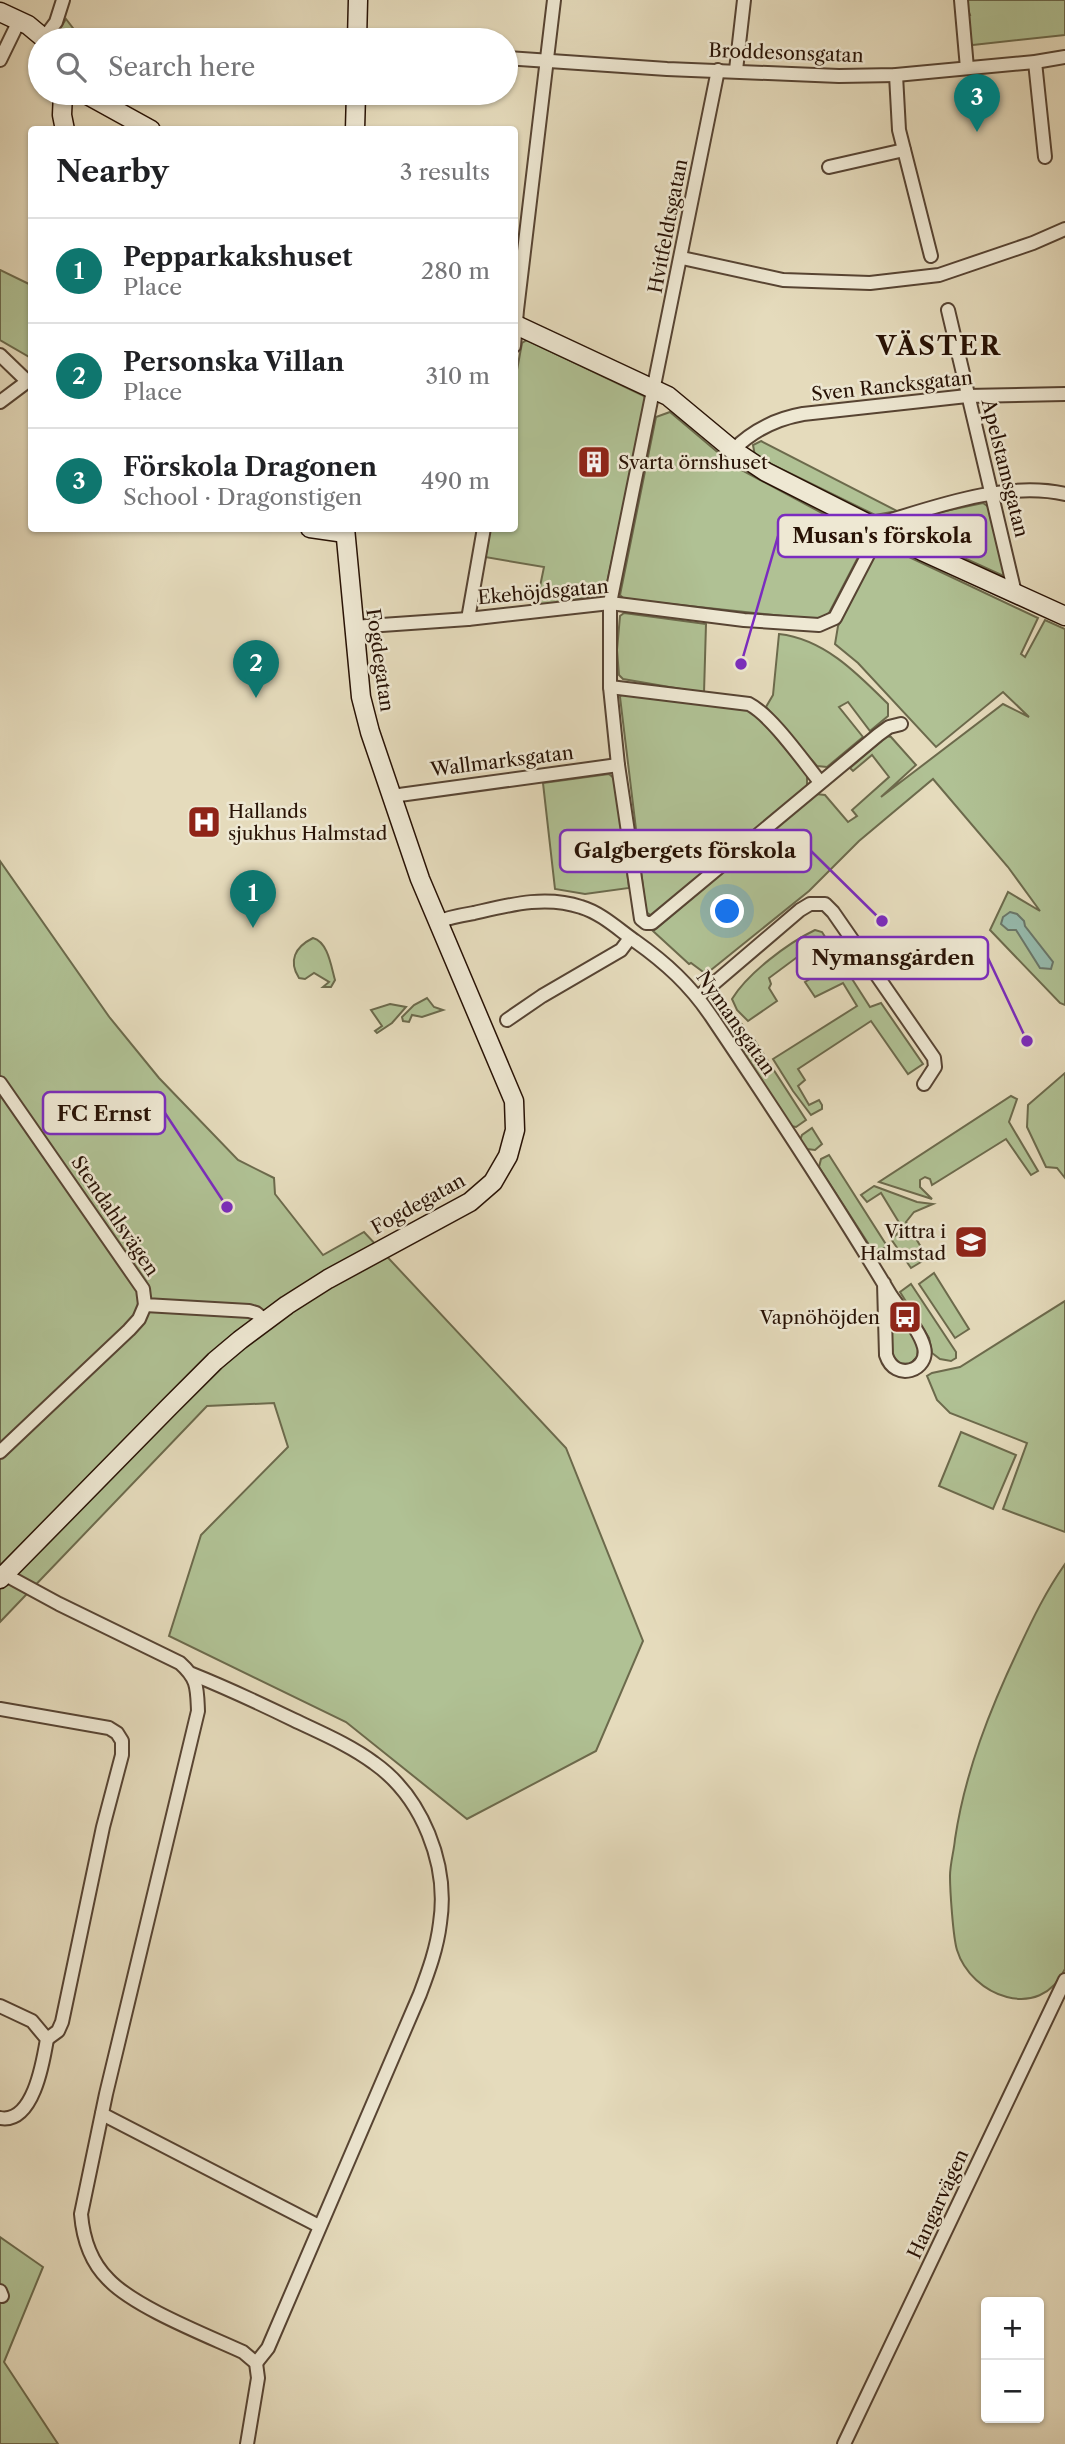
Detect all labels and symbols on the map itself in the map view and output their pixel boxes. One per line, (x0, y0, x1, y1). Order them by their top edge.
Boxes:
street label: Broddesonsgatan (708, 39, 864, 67)
pin: 3 (954, 74, 1000, 132)
street label: Hvitfeldtsgatan (644, 157, 692, 295)
district label: VÄSTER (875, 330, 1002, 362)
street label: Sven Rancksgatan (810, 366, 974, 406)
street label: Apelstamsgatan (976, 396, 1033, 540)
building icon: Svarta örnshuset (575, 443, 613, 481)
place label: Svarta örnshuset (618, 451, 768, 474)
callout: Musan's förskola (778, 515, 986, 557)
text: Musan's förskola (792, 523, 973, 548)
street label: Ekehöjdsgatan (477, 575, 610, 609)
street label: Fogdegatan (361, 607, 399, 713)
pin: 2 (233, 640, 279, 698)
street label: Wallmarksgatan (428, 741, 575, 781)
place label: Hallands sjukhus Halmstad (228, 800, 388, 845)
hospital icon: Hallands sjukhus Halmstad (185, 803, 223, 841)
callout: Galgbergets förskola (560, 830, 811, 872)
text: Galgbergets förskola (574, 838, 797, 863)
pin: 1 (230, 870, 276, 928)
your location (710, 894, 744, 928)
callout: Nymansgården (797, 937, 988, 979)
text: Nymansgården (811, 945, 975, 970)
street label: Nymansgatan (691, 966, 781, 1080)
callout: FC Ernst (43, 1092, 165, 1134)
text: FC Ernst (57, 1101, 152, 1126)
street label: Stendahlsvägen (66, 1151, 164, 1281)
street label: Fogdegatan (367, 1169, 469, 1239)
place label: Vittra i Halmstad (860, 1220, 946, 1265)
school or university icon: Vittra i Halmstad (952, 1223, 990, 1261)
bus stop icon: Vapnöhöjden (886, 1298, 924, 1336)
place label: Vapnöhöjden (759, 1306, 880, 1329)
street label: Hangarvägen (903, 2145, 973, 2262)

